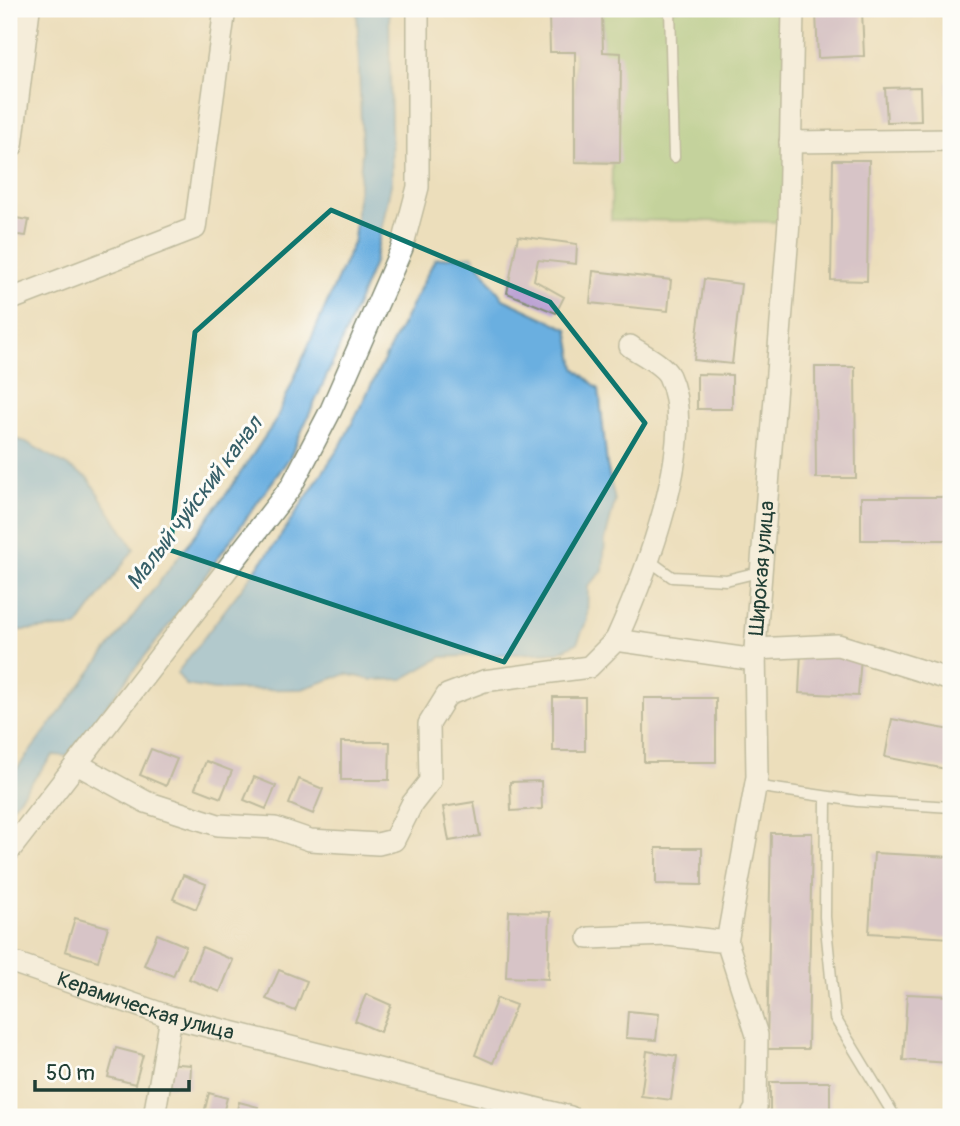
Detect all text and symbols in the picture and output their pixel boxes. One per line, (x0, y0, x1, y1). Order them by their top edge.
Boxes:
water label: Малый чуйский канал (119, 409, 270, 595)
street label: Широкая улица (743, 500, 780, 636)
street label: Керамическая улица (54, 965, 237, 1046)
scale bar (35, 1049, 189, 1093)
text: 50 m (46, 1060, 95, 1087)

